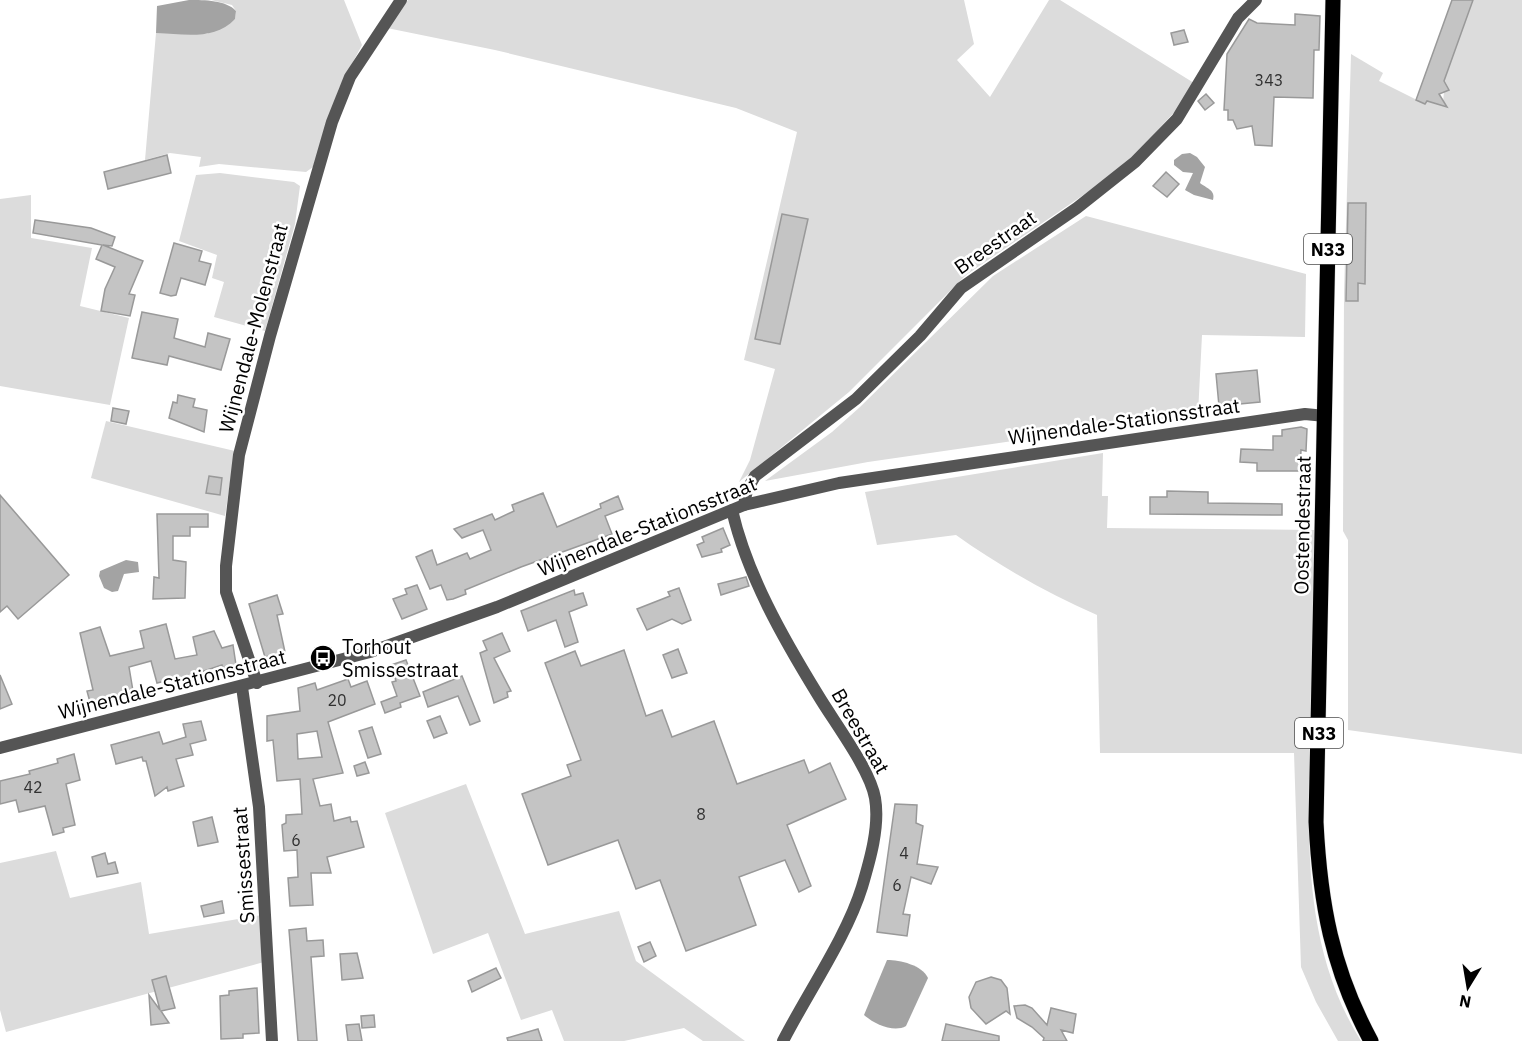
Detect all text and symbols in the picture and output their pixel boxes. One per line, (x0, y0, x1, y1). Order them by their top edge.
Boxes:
house number: 343 (1255, 70, 1283, 90)
street label: Breestraat (949, 204, 1041, 280)
street label: Wijnendale-Molenstraat (212, 220, 294, 436)
road number: N33 (1304, 234, 1352, 264)
street label: Wijnendale-Stationsstraat (1006, 391, 1242, 451)
street label: Oostendestraat (1287, 455, 1317, 595)
street label: Wijnendale-Stationsstraat (534, 470, 760, 582)
place label: Torhout Smissestraat (342, 633, 459, 683)
street label: Wijnendale-Stationsstraat (55, 643, 289, 725)
bus stop icon: Torhout Smissestraat (308, 643, 338, 673)
street label: Breestraat (826, 683, 896, 779)
house number: 20 (327, 690, 347, 710)
road number: N33 (1295, 718, 1343, 748)
house number: 42 (23, 777, 43, 797)
house number: 8 (696, 804, 706, 824)
street label: Smissestraat (225, 806, 261, 924)
house number: 6 (291, 830, 301, 850)
house number: 4 (899, 843, 909, 863)
house number: 6 (892, 875, 902, 895)
north arrow (1438, 957, 1498, 1017)
text: N (1458, 991, 1473, 1013)

